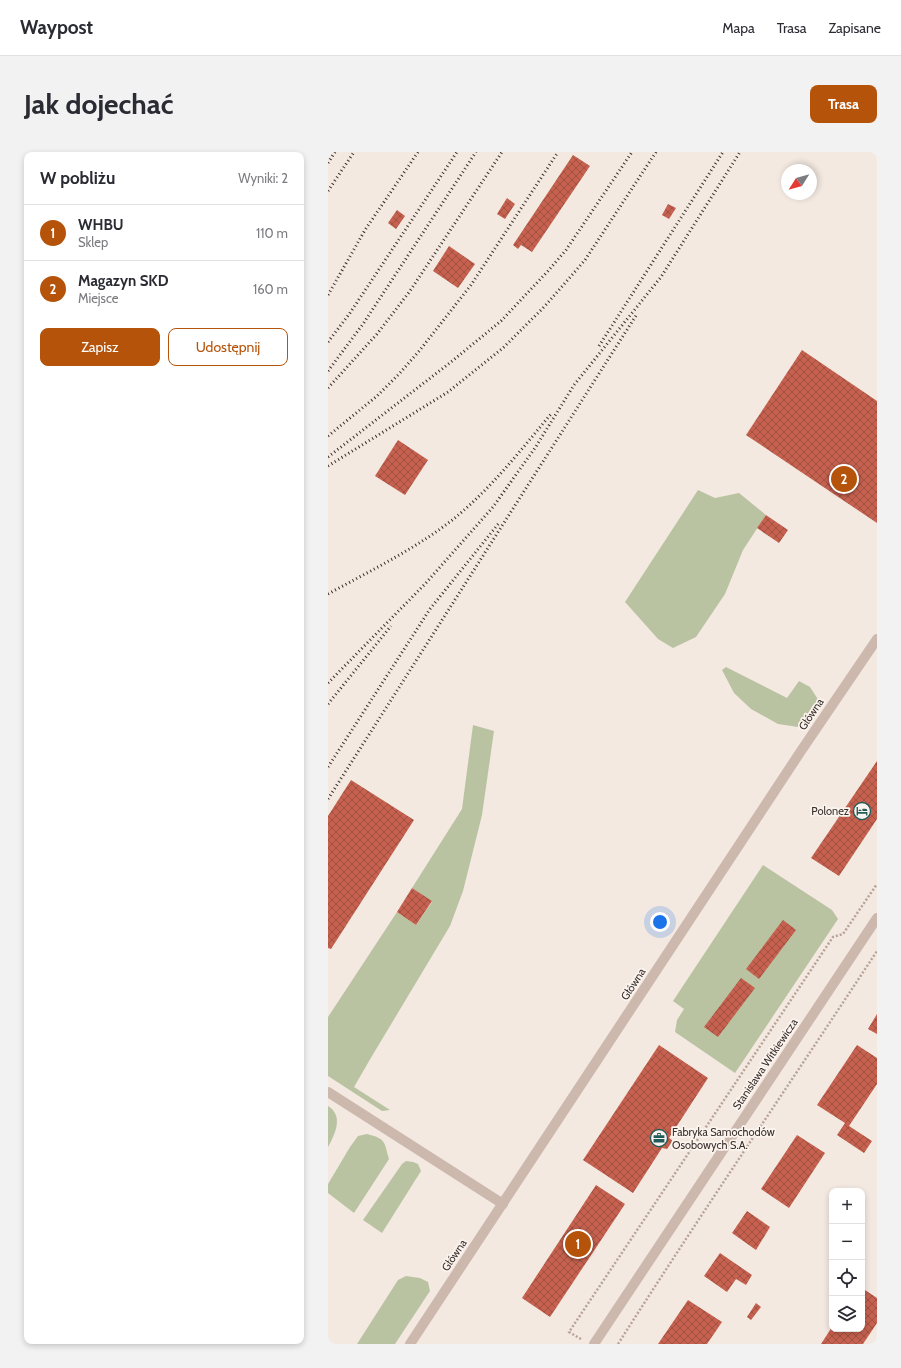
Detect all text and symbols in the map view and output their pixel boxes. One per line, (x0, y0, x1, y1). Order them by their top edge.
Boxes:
text: Waypost (20, 16, 93, 39)
text: Mapa (722, 19, 755, 37)
text: Trasa (777, 19, 806, 37)
text: Zapisane (828, 19, 881, 37)
button: Trasa (810, 85, 877, 123)
text: Jak dojechać (24, 87, 173, 121)
north arrow (781, 164, 817, 200)
text: W pobliżu (40, 168, 115, 188)
text: Wyniki: 2 (238, 170, 288, 186)
text: WHBU (78, 216, 124, 234)
text: 1 (51, 225, 55, 241)
text: 110 m (256, 225, 288, 241)
text: Sklep (78, 234, 108, 250)
text: Magazyn SKD (78, 272, 169, 290)
text: 2 (50, 281, 56, 297)
text: 160 m (253, 281, 288, 297)
text: Miejsce (78, 290, 118, 306)
button: Zapisz (40, 328, 160, 366)
button: Udostępnij (168, 328, 288, 366)
pin: 2 (831, 464, 857, 494)
street label: Główna (795, 695, 827, 733)
hotel icon: Polonez (852, 801, 872, 821)
place label: Polonez (811, 804, 849, 818)
your location (650, 912, 670, 932)
street label: Główna (617, 965, 649, 1003)
street label: Stanisława Witkiewicza (729, 1015, 801, 1112)
place label: Fabryka Samochodów Osobowych S.A. (672, 1125, 775, 1152)
office icon: Fabryka Samochodów Osobowych S.A. (649, 1128, 669, 1148)
map controls (829, 1188, 865, 1332)
button: + (829, 1188, 865, 1224)
button: − (829, 1224, 865, 1260)
pin: 1 (565, 1229, 591, 1259)
street label: Główna (438, 1236, 470, 1274)
button: locate (829, 1260, 865, 1296)
button: layers (829, 1296, 865, 1332)

